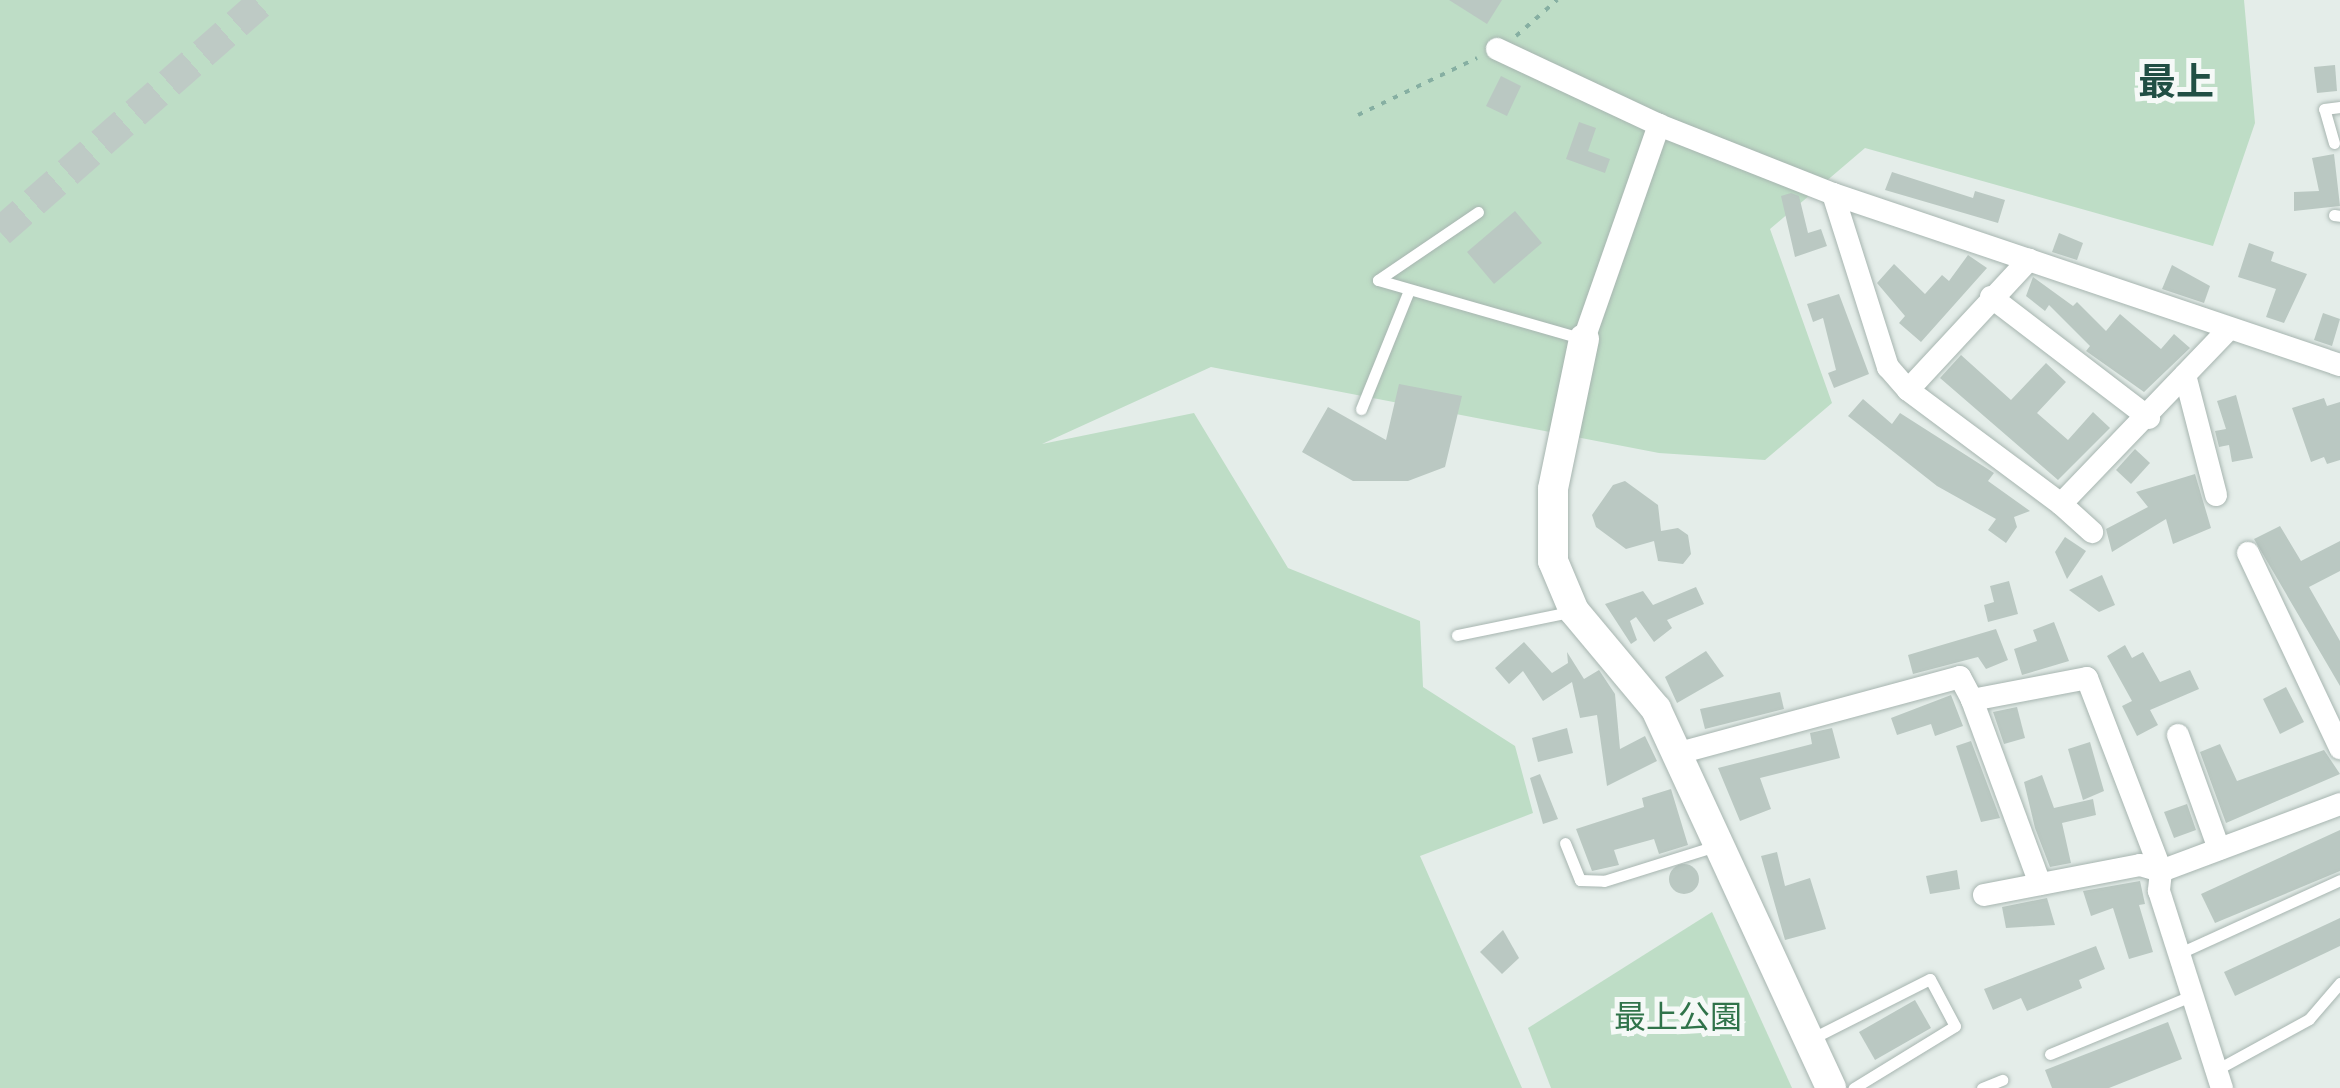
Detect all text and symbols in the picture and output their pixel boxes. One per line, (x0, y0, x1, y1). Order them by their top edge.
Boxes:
district label: 最上 (2138, 60, 2214, 106)
park label: 最上公園 (1614, 998, 1742, 1036)

